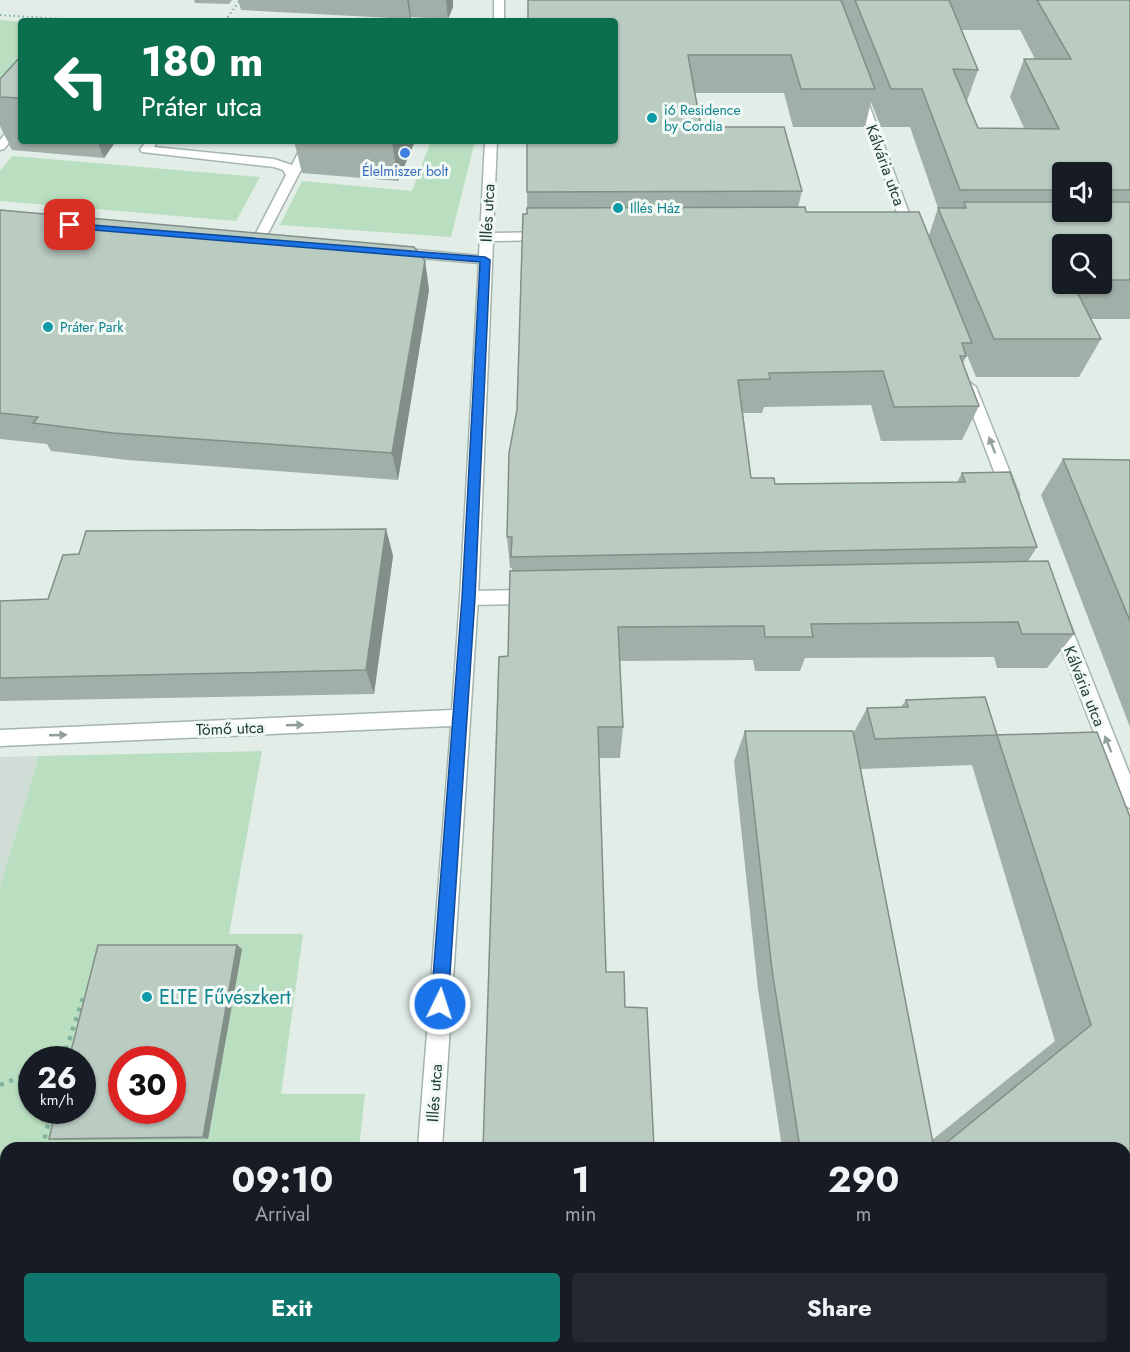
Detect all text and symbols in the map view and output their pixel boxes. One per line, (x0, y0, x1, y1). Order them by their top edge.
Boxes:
text: 180 m (141, 31, 264, 92)
icon: left (42, 42, 120, 120)
text: Práter utca (141, 87, 262, 126)
place label: i6 Residence by Cordia (664, 100, 741, 136)
marker: i6 Residence by Cordia (645, 111, 659, 125)
street label: Kálvária utca (860, 121, 911, 209)
marker: Élelmiszer bolt (398, 146, 412, 160)
place label: Élelmiszer bolt (362, 161, 449, 181)
map controls (1052, 162, 1112, 294)
button: sound (1052, 162, 1112, 222)
street label: Illés utca (474, 183, 501, 243)
place label: Illés Ház (630, 198, 681, 218)
pin (44, 199, 95, 250)
marker: Illés Ház (611, 201, 625, 215)
icon: arrive (53, 208, 86, 241)
button: search (1052, 234, 1112, 294)
place label: Práter Park (60, 317, 124, 337)
marker: Práter Park (41, 320, 55, 334)
one-way arrow (987, 436, 996, 454)
street label: Kálvária utca (1058, 642, 1111, 730)
street label: Tömő utca (196, 716, 264, 741)
one-way arrow (286, 721, 305, 730)
one-way arrow (49, 731, 68, 740)
one-way arrow (1103, 735, 1113, 753)
position arrow (408, 972, 472, 1036)
place label: ELTE Fűvészkert (159, 983, 291, 1012)
marker: ELTE Fűvészkert (140, 990, 154, 1004)
speed limit sign: 30 (108, 1046, 186, 1124)
text: 26 (37, 1056, 77, 1099)
street label: Illés utca (421, 1063, 448, 1123)
text: km/h (40, 1089, 74, 1111)
text: 09:10 (232, 1153, 333, 1205)
text: 1 (571, 1153, 590, 1205)
text: 290 (828, 1153, 899, 1205)
text: Arrival (255, 1200, 310, 1229)
text: min (565, 1200, 596, 1229)
text: m (856, 1200, 871, 1229)
button: Exit (24, 1273, 560, 1342)
button: Share (572, 1273, 1107, 1342)

